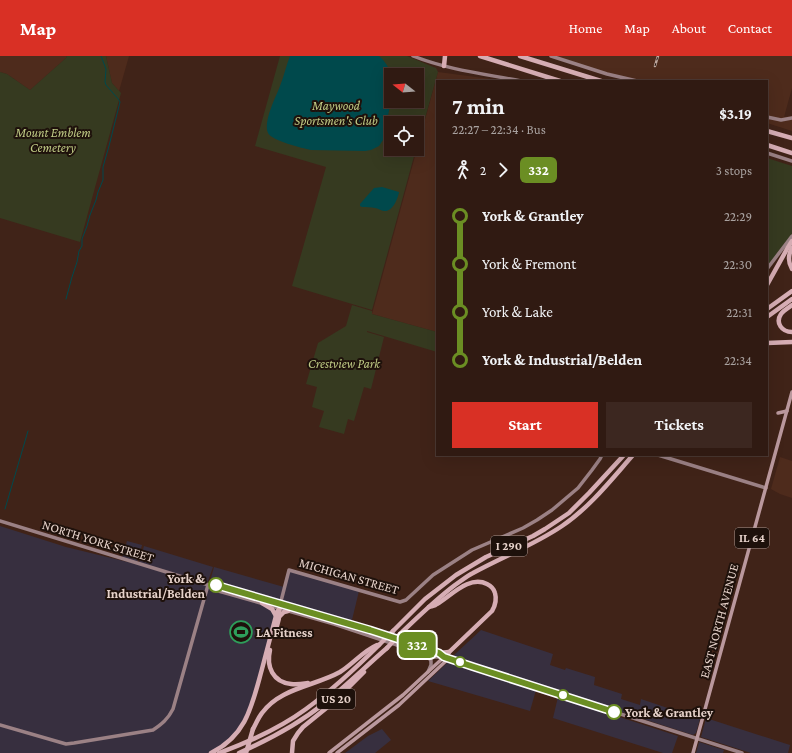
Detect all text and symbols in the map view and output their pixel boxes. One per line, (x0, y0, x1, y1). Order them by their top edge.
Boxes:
text: Map (20, 18, 56, 39)
text: Home (569, 20, 602, 36)
text: Map (624, 20, 650, 36)
text: About (672, 20, 706, 36)
text: Contact (728, 20, 772, 36)
north arrow (384, 68, 424, 108)
map controls (384, 68, 424, 156)
text: 7 min (452, 94, 505, 119)
park label: Maywood Sportsmen's Club (294, 98, 378, 128)
text: $3.19 (719, 106, 752, 122)
button: locate (384, 116, 424, 156)
text: 22:27 – 22:34 · Bus (452, 122, 546, 137)
park label: Mount Emblem Cemetery (14, 125, 91, 155)
icon: walk (452, 159, 474, 181)
icon: forward (492, 159, 514, 181)
text: 332 (528, 162, 549, 178)
text: 2 (480, 163, 486, 178)
text: 3 stops (716, 163, 752, 178)
text: York & Grantley (482, 208, 584, 224)
text: 22:29 (724, 209, 752, 224)
text: York & Fremont (482, 256, 576, 272)
text: 22:30 (723, 257, 752, 272)
text: York & Lake (482, 304, 553, 320)
text: 22:31 (726, 305, 752, 320)
text: York & Industrial/Belden (482, 352, 642, 368)
text: 22:34 (724, 353, 752, 368)
park label: Crestview Park (308, 356, 381, 371)
button: Start (452, 402, 598, 448)
button: Tickets (606, 402, 752, 448)
street label: NORTH YORK STREET (40, 517, 156, 565)
road number: IL 64 (735, 528, 769, 548)
road number: I 290 (491, 536, 527, 556)
street label: MICHIGAN STREET (297, 555, 401, 597)
street label: EAST NORTH AVENUE (697, 562, 741, 680)
place label: York & Industrial/Belden (106, 571, 206, 601)
marker: York & Industrial/Belden (208, 577, 224, 593)
sports icon: LA Fitness (228, 619, 254, 645)
place label: LA Fitness (256, 625, 312, 640)
line badge: 332 (394, 632, 440, 658)
text: 332 (407, 637, 427, 653)
unlabelled marker (454, 656, 466, 668)
road number: US 20 (317, 689, 355, 709)
unlabelled marker (557, 689, 569, 701)
marker: York & Grantley (606, 704, 622, 720)
place label: York & Grantley (625, 705, 714, 720)

